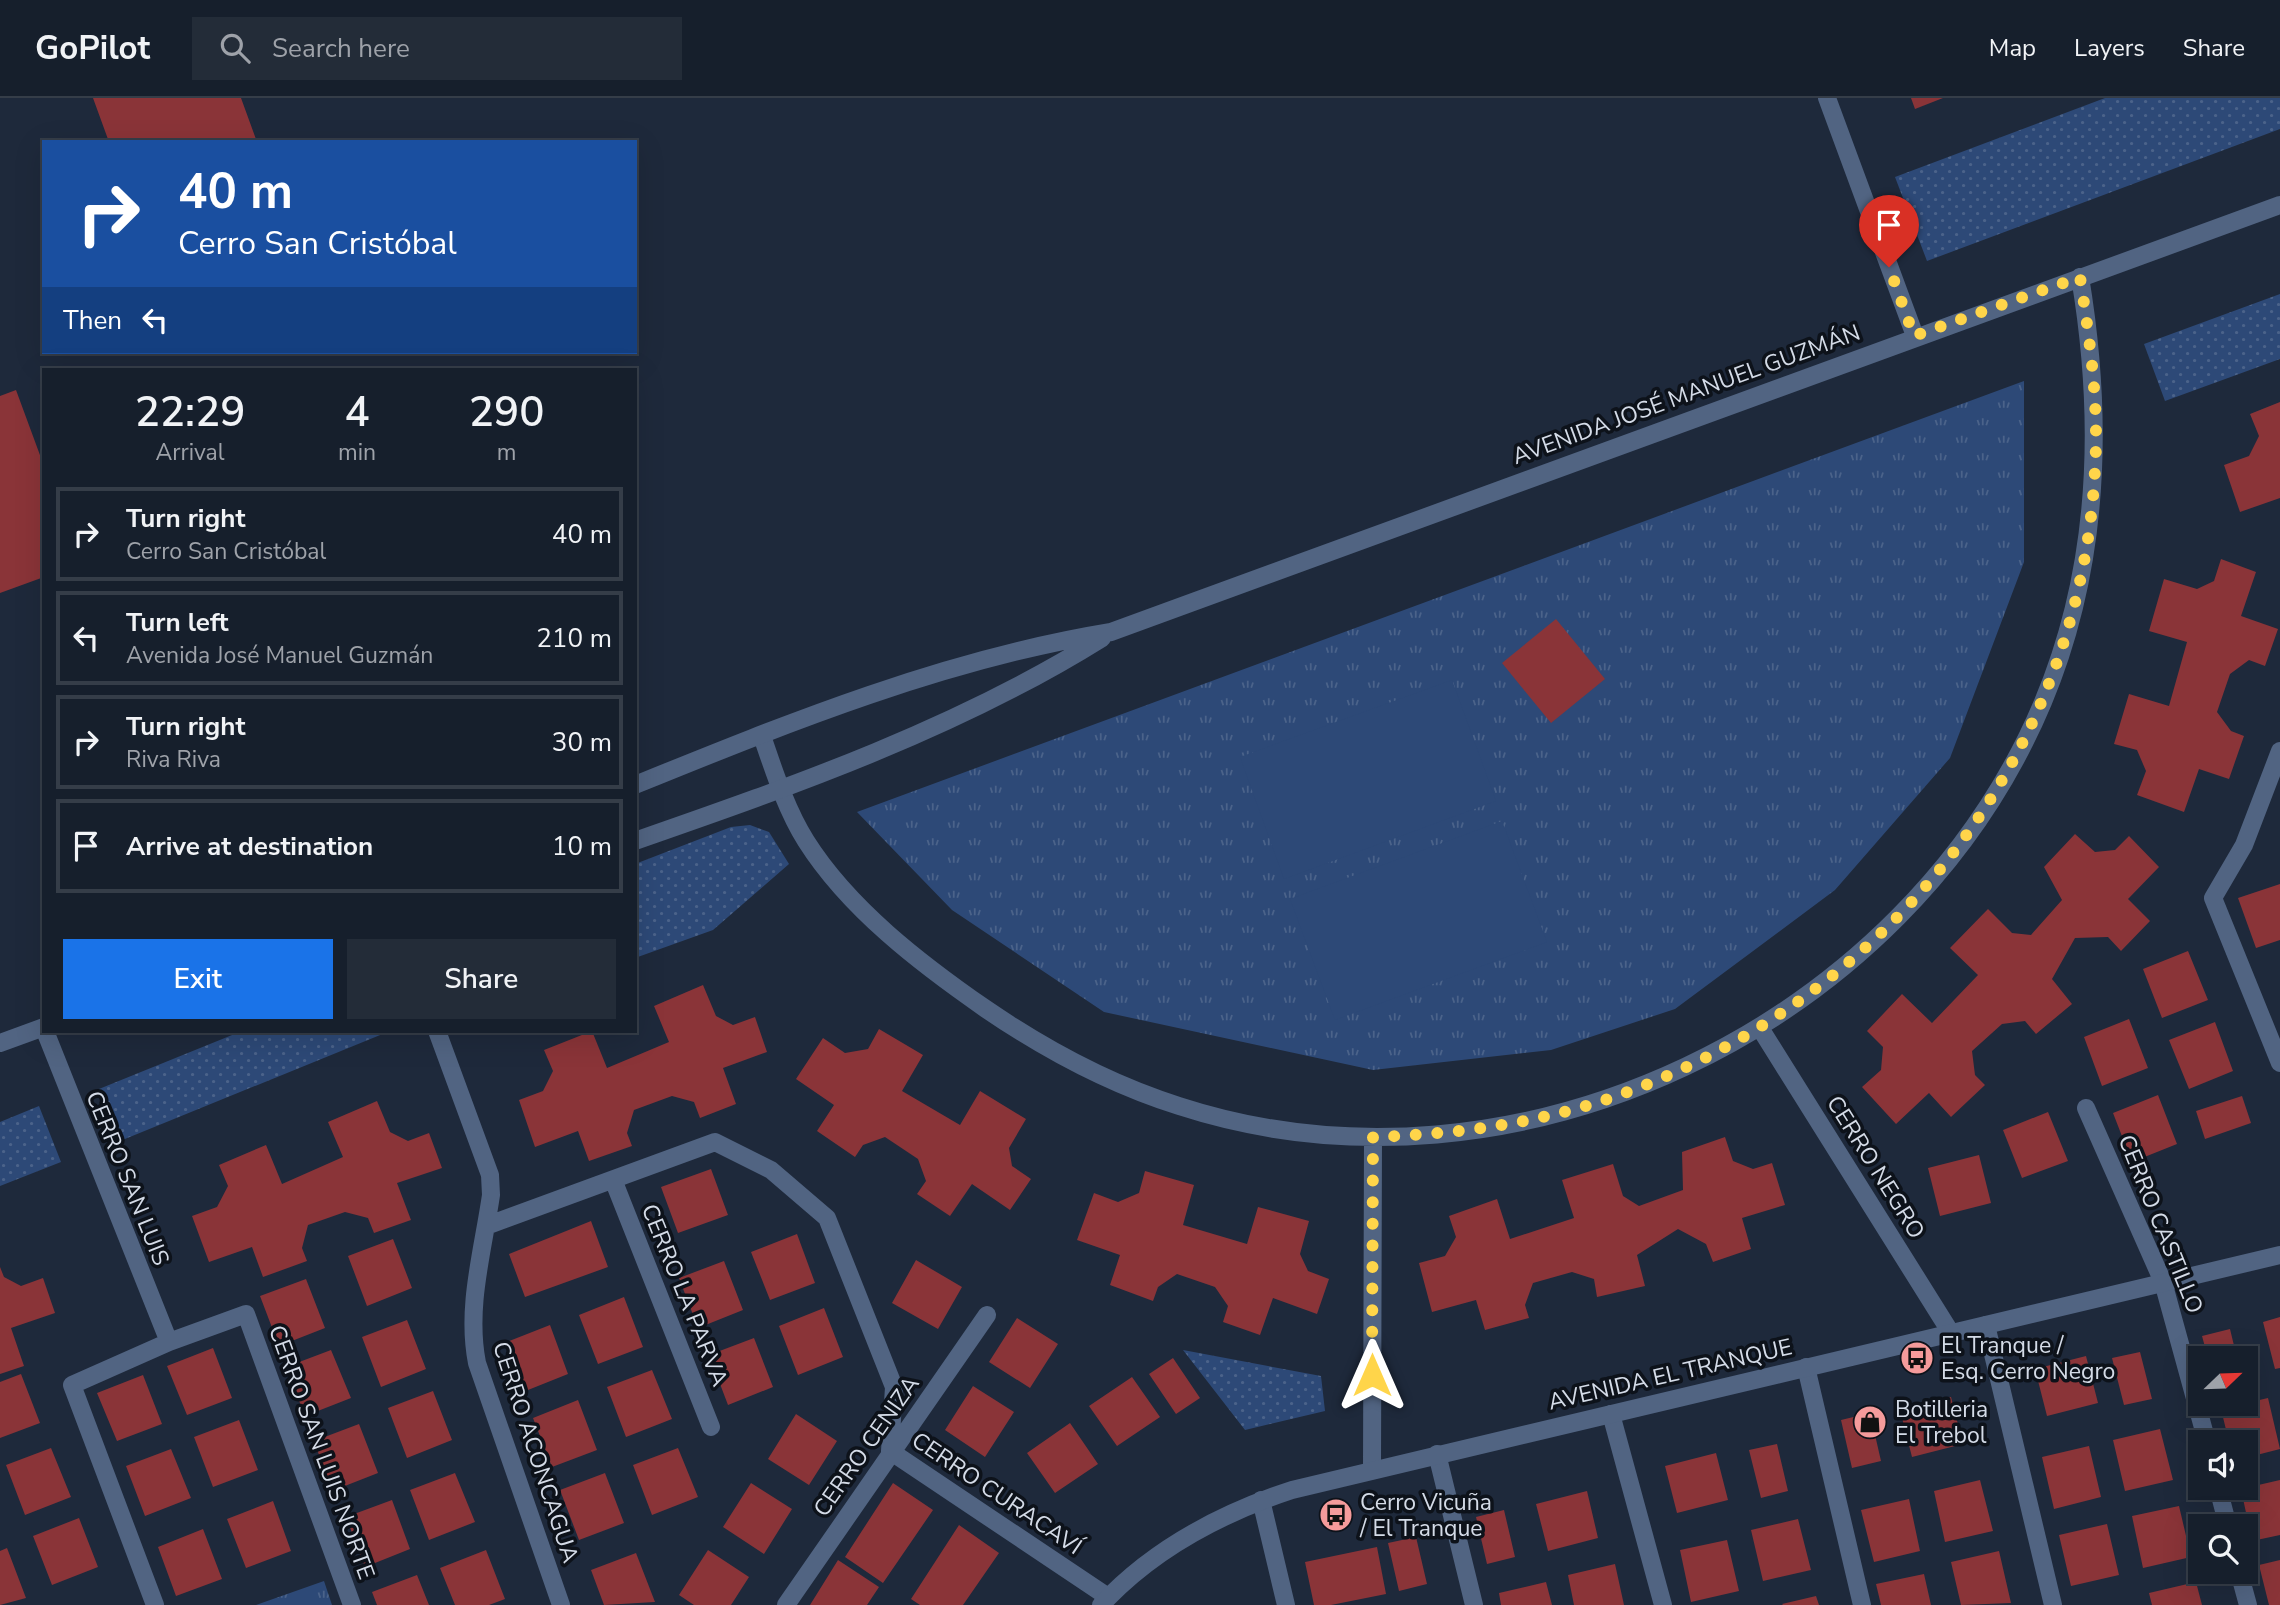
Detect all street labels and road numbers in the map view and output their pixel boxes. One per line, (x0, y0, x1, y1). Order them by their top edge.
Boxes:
street label: AVENIDA JOSÉ MANUEL GUZMÁN (1508, 317, 1864, 472)
street label: CERRO SAN LUIS (78, 1086, 177, 1270)
street label: CERRO NEGRO (1819, 1090, 1932, 1245)
street label: CERRO CASTILLO (2111, 1130, 2211, 1318)
street label: CERRO LA PARVA (634, 1199, 735, 1391)
street label: CERRO SAN LUIS NORTE (261, 1321, 382, 1584)
street label: AVENIDA EL TRANQUE (1545, 1331, 1795, 1418)
street label: CERRO ACONCAGUA (485, 1338, 586, 1567)
street label: CERRO CENIZA (806, 1370, 927, 1523)
street label: CERRO CURACAVÍ (905, 1425, 1090, 1563)

